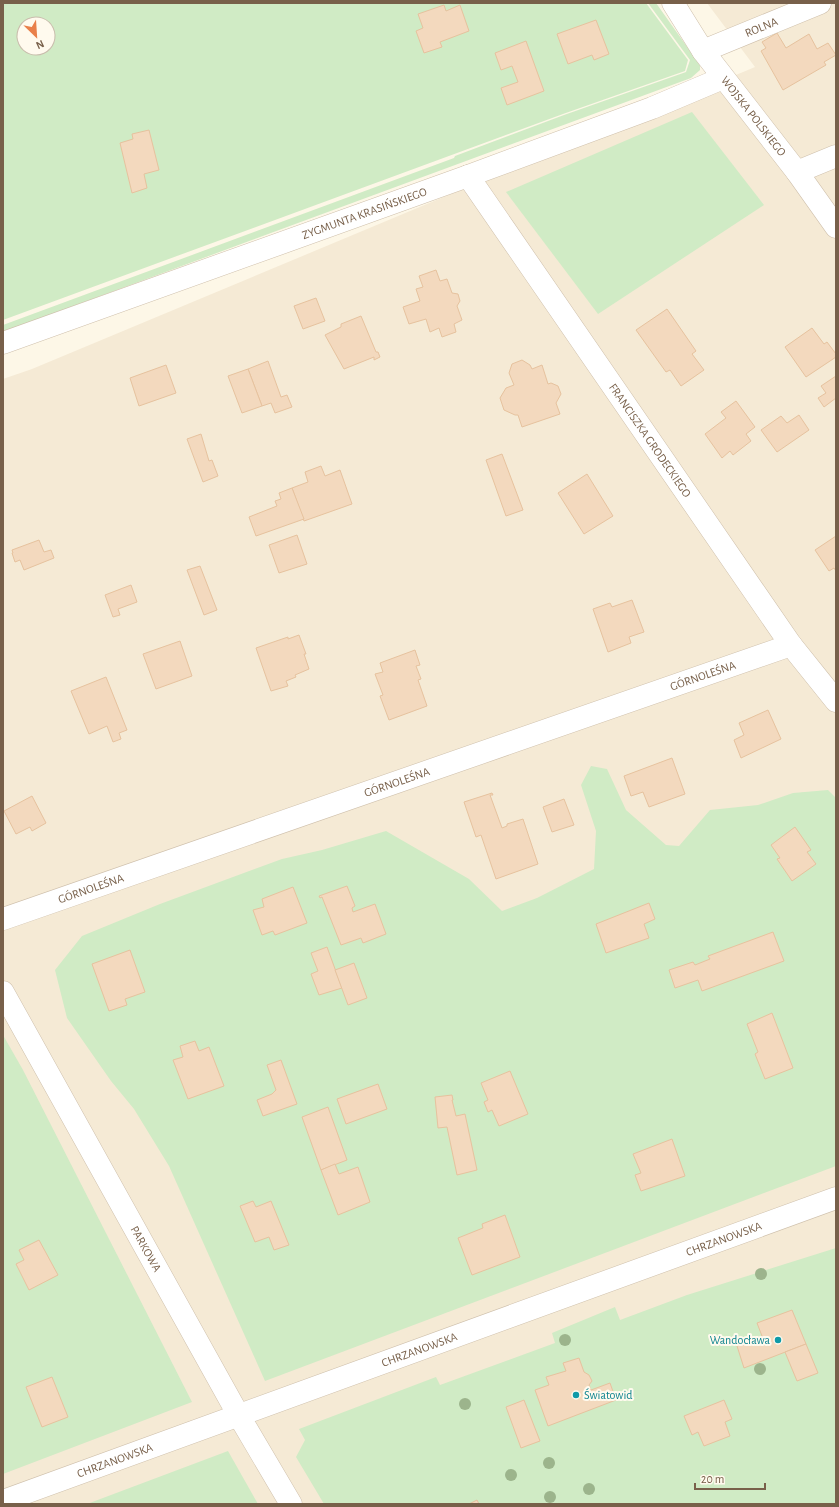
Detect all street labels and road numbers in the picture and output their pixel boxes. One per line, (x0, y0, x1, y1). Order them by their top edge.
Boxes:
street label: ROLNA (743, 15, 779, 39)
street label: WOJSKA POLSKIEGO (719, 74, 789, 159)
street label: ZYGMUNTA KRASIŃSKIEGO (300, 185, 429, 241)
street label: FRANCISZKA GRODECKIEGO (607, 381, 694, 500)
street label: GÓRNOLEŚNA (668, 659, 737, 693)
street label: GÓRNOLEŚNA (362, 765, 431, 799)
street label: GÓRNOLEŚNA (56, 871, 125, 905)
street label: CHRZANOWSKA (684, 1220, 763, 1258)
street label: PARKOWA (128, 1224, 164, 1274)
street label: CHRZANOWSKA (380, 1330, 459, 1369)
street label: CHRZANOWSKA (75, 1441, 154, 1480)

